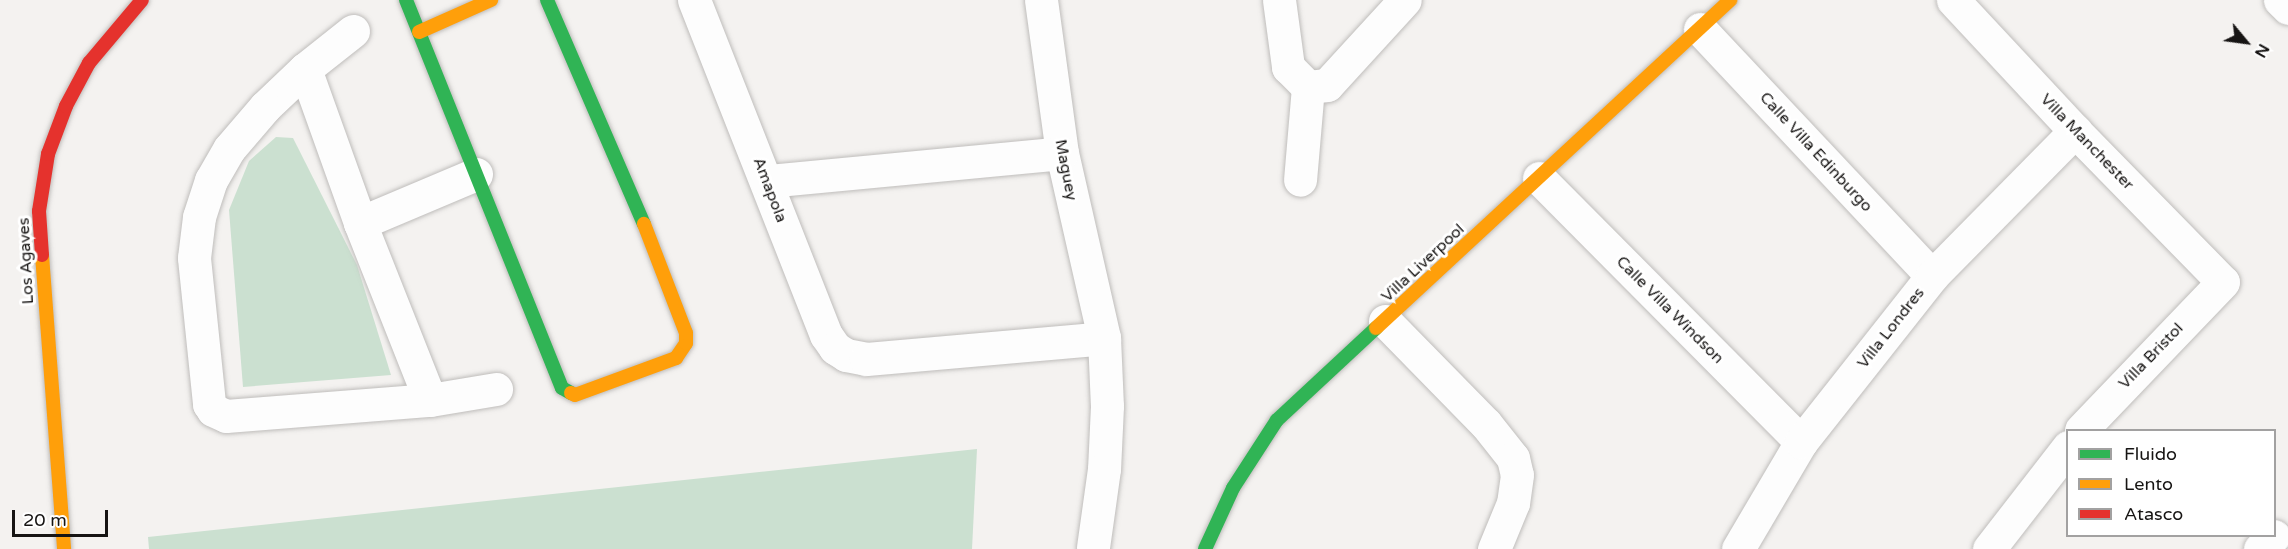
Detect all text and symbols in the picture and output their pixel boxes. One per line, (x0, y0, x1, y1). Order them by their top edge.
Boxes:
north arrow (2216, 12, 2276, 72)
text: N (2250, 40, 2274, 61)
street label: Calle Villa Edinburgo (1756, 88, 1876, 216)
street label: Villa Manchester (2036, 90, 2138, 194)
street label: Maguey (1051, 138, 1081, 202)
street label: Amapola (749, 155, 791, 225)
street label: Los Agaves (14, 217, 38, 305)
street label: Villa Liverpool (1378, 220, 1468, 306)
street label: Calle Villa Windson (1612, 252, 1728, 368)
street label: Villa Londres (1853, 284, 1929, 372)
street label: Villa Bristol (2115, 319, 2187, 393)
legend (2066, 429, 2276, 537)
text: Fluido (2124, 443, 2177, 465)
text: Lento (2124, 473, 2173, 495)
scale bar (15, 498, 111, 536)
text: Atasco (2124, 503, 2183, 525)
text: 20 m (23, 509, 67, 531)

